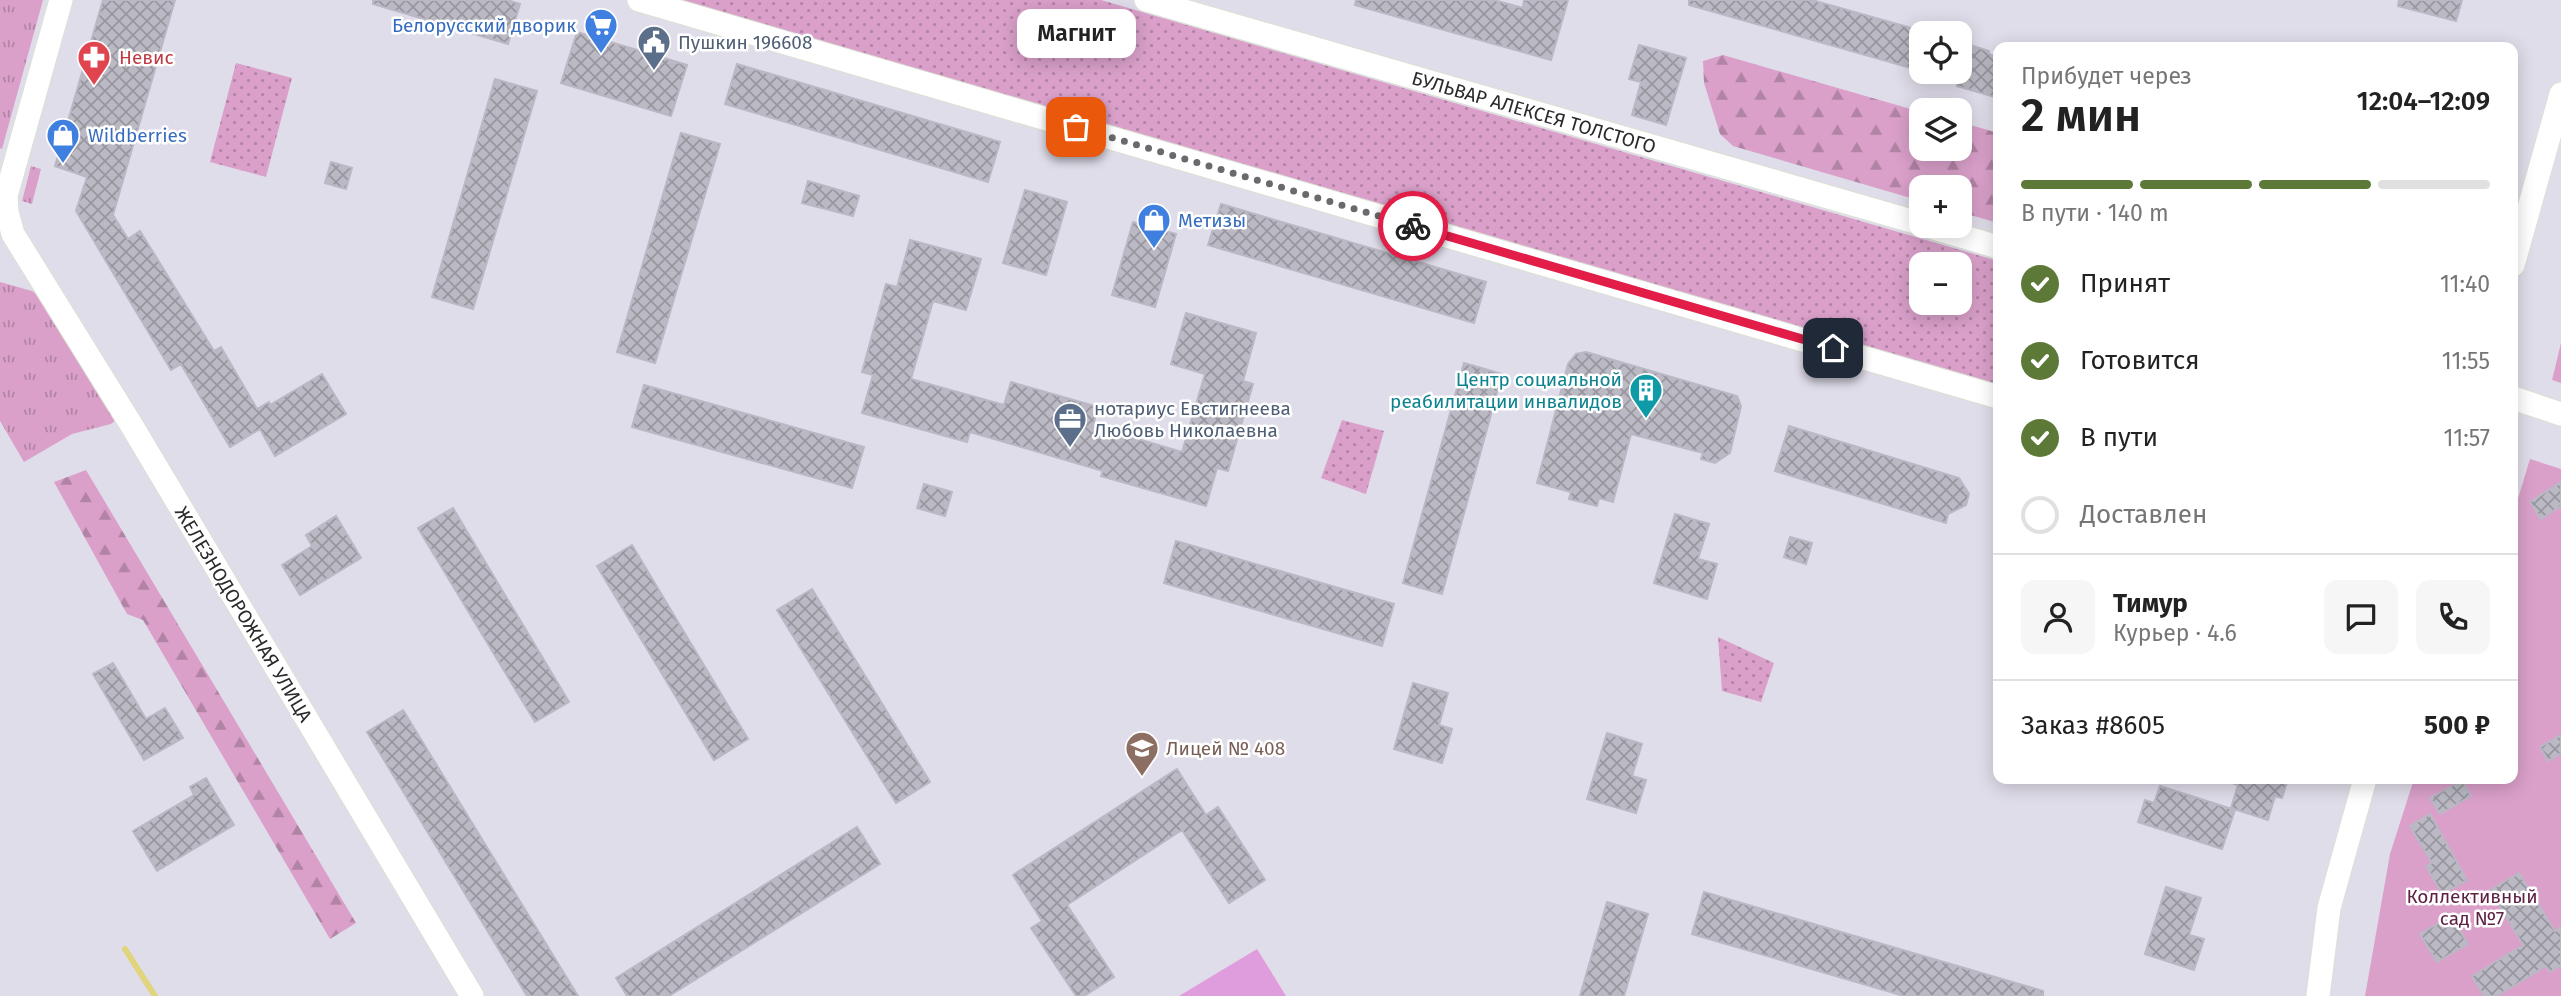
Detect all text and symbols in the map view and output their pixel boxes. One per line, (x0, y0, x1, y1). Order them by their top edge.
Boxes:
supermarket icon: Белорусский дворик (582, 6, 620, 55)
callout: Магнит (1016, 8, 1136, 57)
place label: Белорусский дворик (392, 14, 576, 37)
text: Магнит (1037, 19, 1116, 47)
map controls (1909, 21, 1972, 315)
button: locate (1909, 21, 1972, 84)
public building icon: Пушкин 196608 (635, 23, 673, 72)
place label: Пушкин 196608 (678, 31, 812, 54)
pharmacy icon: Невис (75, 38, 113, 87)
place label: Невис (119, 46, 173, 69)
text: Прибудет через (2021, 62, 2192, 90)
street label: БУЛЬВАР АЛЕКСЕЯ ТОЛСТОГО (1409, 67, 1659, 158)
text: 12:04–12:09 (2357, 86, 2490, 117)
text: 2 мин (2021, 88, 2141, 143)
pin (1046, 97, 1106, 157)
button: layers (1909, 98, 1972, 161)
icon: bag (1057, 108, 1095, 146)
shop icon: Wildberries (44, 116, 82, 165)
place label: Wildberries (88, 124, 187, 147)
button: + (1909, 175, 1972, 238)
courier (1378, 191, 1448, 261)
text: В пути · 140 m (2021, 199, 2169, 227)
shop icon: Метизы (1135, 201, 1173, 250)
icon: bike (1394, 207, 1432, 245)
place label: Метизы (1178, 209, 1246, 232)
button: − (1909, 252, 1972, 315)
icon: check (2021, 265, 2059, 303)
text: Принят (2080, 268, 2170, 299)
text: 11:40 (2440, 270, 2490, 298)
pin (1803, 318, 1863, 378)
icon: home (1814, 329, 1852, 367)
icon: check (2021, 342, 2059, 380)
text: Готовится (2080, 345, 2200, 376)
text: 11:55 (2442, 347, 2490, 375)
place label: Центр социальной реабилитации инвалидов (1390, 368, 1622, 413)
building icon: Центр социальной реабилитации инвалидов (1627, 371, 1665, 420)
place label: нотариус Евстигнеева Любовь Николаевна (1094, 397, 1291, 442)
office icon: нотариус Евстигнеева Любовь Николаевна (1051, 400, 1089, 449)
icon: check (2021, 419, 2059, 457)
text: В пути (2080, 422, 2158, 453)
text: 11:57 (2444, 424, 2490, 452)
text: Доставлен (2080, 499, 2207, 530)
street label: ЖЕЛЕЗНОДОРОЖНАЯ УЛИЦА (170, 502, 317, 726)
button: person (2021, 580, 2095, 654)
button: chat (2324, 580, 2398, 654)
button: phone (2416, 580, 2490, 654)
text: Тимур (2113, 588, 2188, 619)
text: Курьер · 4.6 (2113, 619, 2237, 647)
text: Заказ #8605 (2021, 710, 2165, 741)
text: 500 ₽ (2424, 710, 2490, 741)
school or university icon: Лицей № 408 (1123, 729, 1161, 778)
place label: Лицей № 408 (1166, 737, 1285, 760)
park label: Коллективный сад №7 (2406, 885, 2538, 930)

